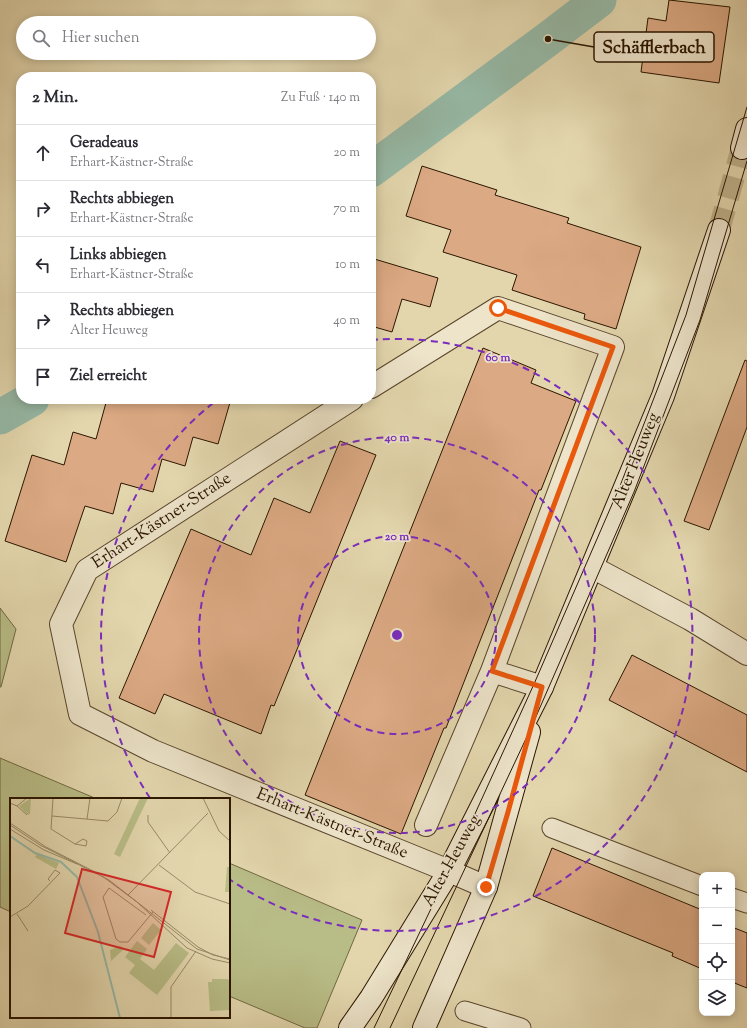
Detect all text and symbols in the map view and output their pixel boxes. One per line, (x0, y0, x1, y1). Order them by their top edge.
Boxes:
search box (16, 16, 376, 60)
icon: search (30, 27, 52, 49)
text: Hier suchen (62, 28, 140, 49)
callout: Schäfflerbach (594, 32, 714, 62)
text: Schäfflerbach (602, 36, 706, 62)
text: 2 Min. (32, 86, 78, 110)
text: Zu Fuß · 140 m (281, 89, 360, 107)
text: Geradeaus (70, 133, 138, 154)
icon: ahead (32, 142, 54, 164)
text: 20 m (334, 144, 360, 162)
text: Erhart-Kästner-Straße (70, 154, 194, 172)
text: Rechts abbiegen (70, 189, 174, 210)
icon: right (32, 198, 54, 220)
text: 70 m (333, 200, 360, 218)
text: Erhart-Kästner-Straße (70, 210, 194, 228)
text: Links abbiegen (70, 245, 167, 266)
icon: left (32, 254, 54, 276)
text: 10 m (335, 256, 360, 274)
text: Erhart-Kästner-Straße (70, 266, 194, 284)
route start (489, 299, 507, 317)
text: Rechts abbiegen (70, 301, 174, 322)
icon: right (32, 310, 54, 332)
text: 40 m (333, 312, 360, 330)
text: Alter Heuweg (70, 322, 148, 340)
text: 60 m (486, 349, 510, 367)
icon: arrive (32, 366, 54, 388)
text: Ziel erreicht (70, 366, 147, 387)
street label: Alter Heuweg (606, 409, 666, 513)
text: 40 m (384, 429, 409, 447)
street label: Erhart-Kästner-Straße (88, 467, 236, 575)
text: 20 m (385, 528, 409, 546)
centre of rings (390, 628, 404, 642)
street label: Erhart-Kästner-Straße (253, 783, 412, 865)
inset map (10, 798, 230, 1018)
street label: Alter Heuweg (417, 811, 487, 911)
map controls (699, 872, 735, 1016)
button: + (699, 872, 735, 908)
route end (477, 878, 495, 896)
button: − (699, 908, 735, 944)
button: locate (699, 944, 735, 980)
button: layers (699, 980, 735, 1016)

